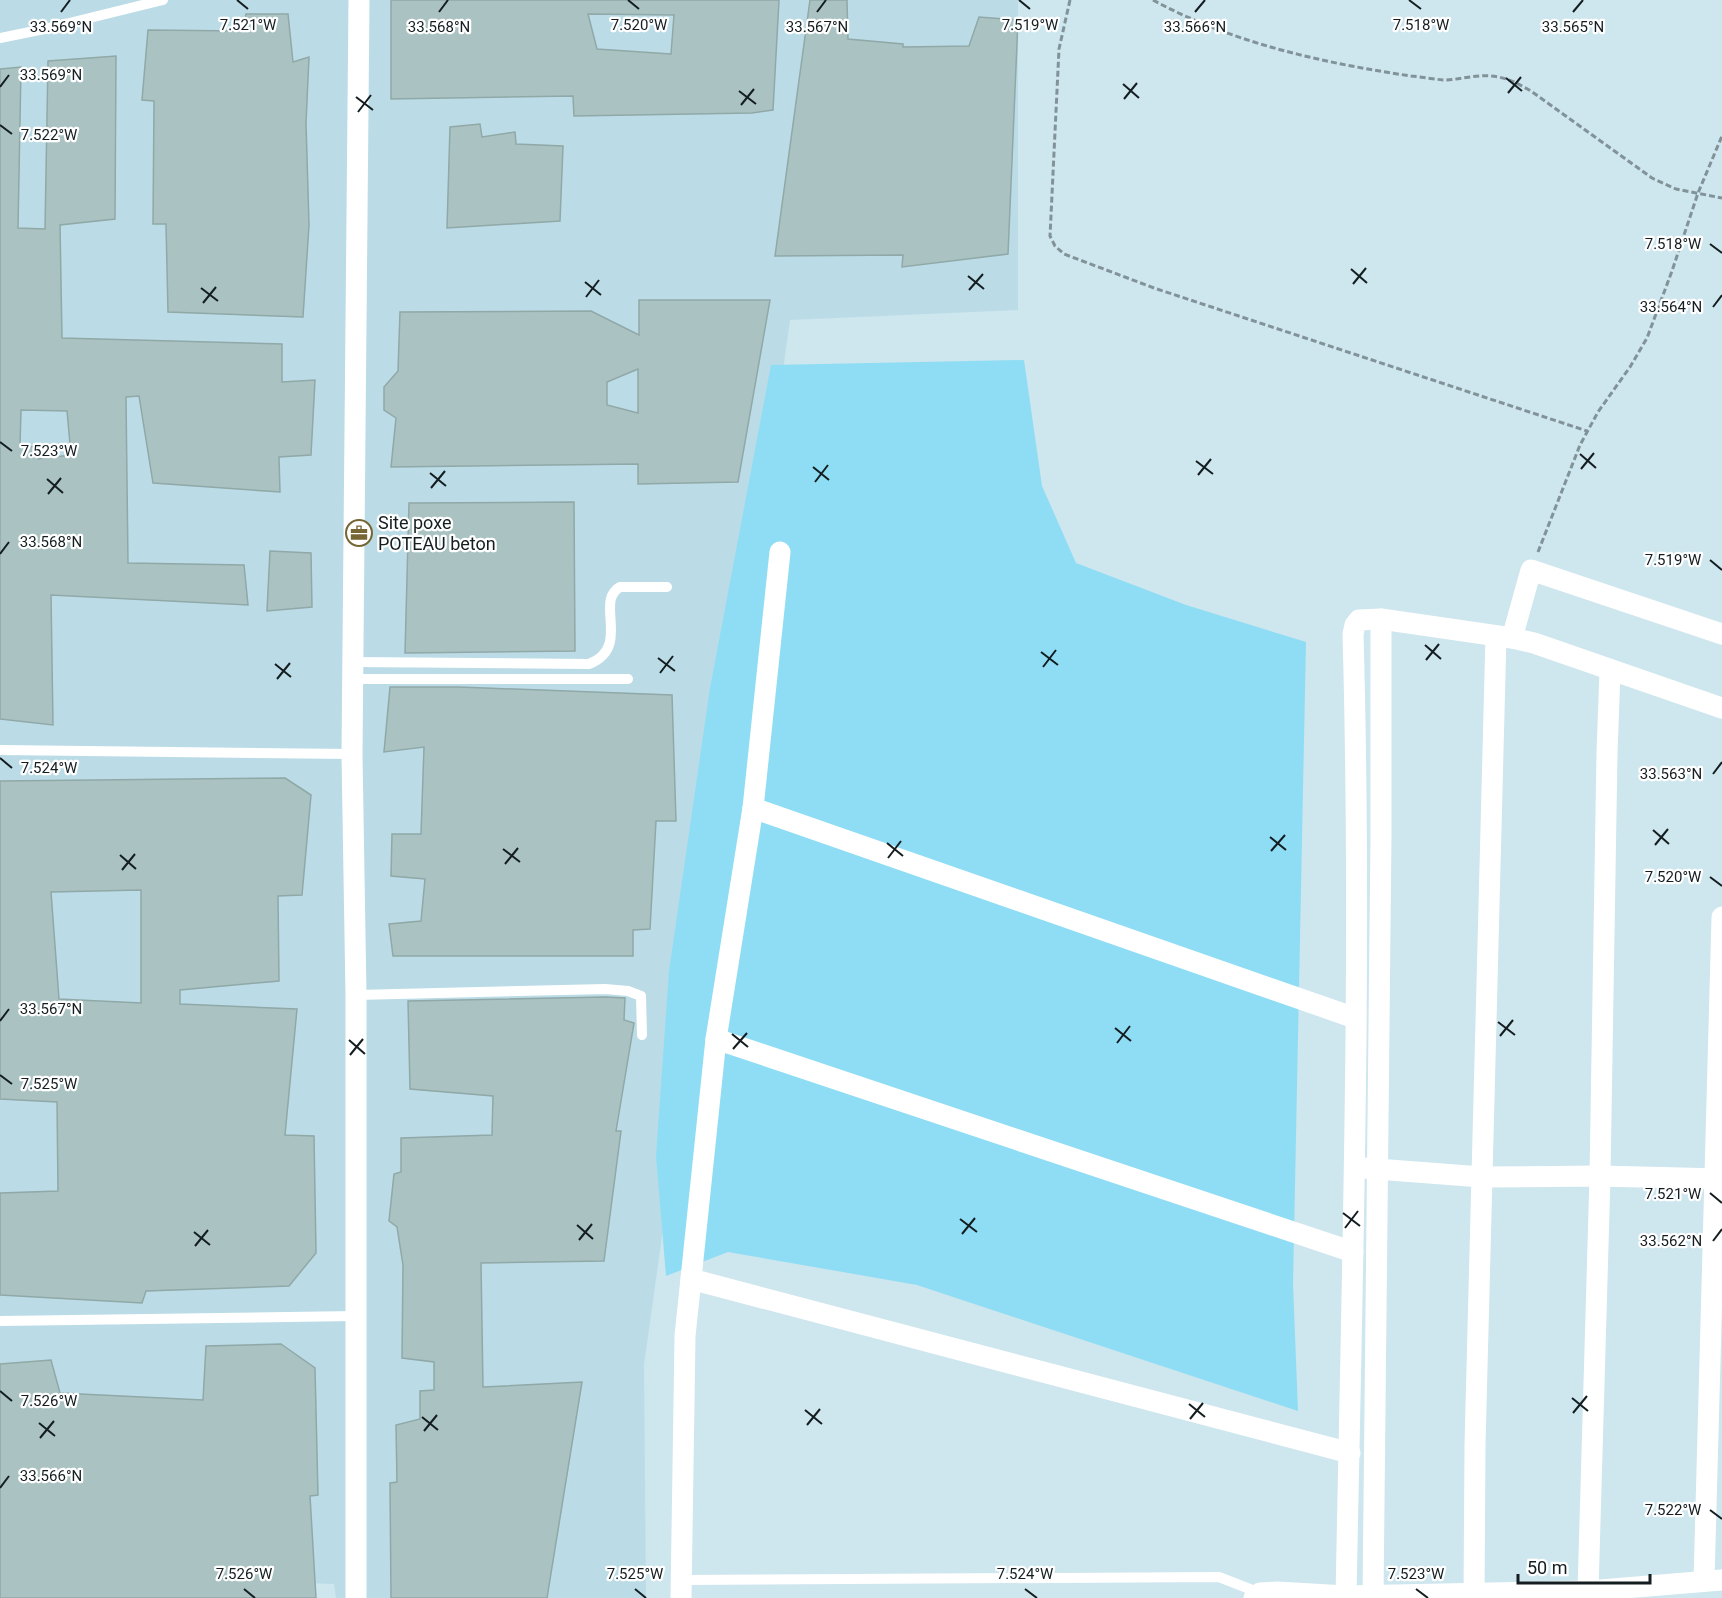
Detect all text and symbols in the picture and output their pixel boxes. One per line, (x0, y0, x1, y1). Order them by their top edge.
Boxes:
text: 7.521°W (220, 16, 276, 34)
text: 7.520°W (611, 16, 667, 34)
text: 7.519°W (1002, 16, 1058, 34)
text: 7.518°W (1393, 16, 1449, 34)
text: 33.569°N (30, 18, 92, 36)
text: 33.568°N (408, 18, 470, 36)
text: 33.567°N (786, 18, 848, 36)
text: 33.566°N (1164, 18, 1226, 36)
text: 33.565°N (1542, 18, 1604, 36)
text: 33.569°N (20, 66, 82, 84)
text: 7.522°W (21, 126, 77, 144)
text: 7.518°W (1645, 235, 1701, 253)
text: 33.564°N (1640, 298, 1702, 316)
text: 7.523°W (21, 442, 77, 460)
place label: Site poxe POTEAU beton (378, 512, 496, 554)
office icon: Site poxe POTEAU beton (344, 518, 374, 548)
text: 33.568°N (20, 533, 82, 551)
text: 7.519°W (1645, 551, 1701, 569)
text: 7.524°W (21, 759, 77, 777)
text: 33.563°N (1640, 765, 1702, 783)
text: 7.520°W (1645, 868, 1701, 886)
text: 33.567°N (20, 1000, 82, 1018)
text: 7.525°W (21, 1075, 77, 1093)
text: 7.521°W (1645, 1185, 1701, 1203)
text: 33.562°N (1640, 1232, 1702, 1250)
text: 7.526°W (21, 1392, 77, 1410)
text: 33.566°N (20, 1467, 82, 1485)
text: 7.522°W (1645, 1501, 1701, 1519)
scale bar (1518, 1547, 1650, 1585)
text: 50 m (1527, 1557, 1567, 1578)
text: 7.526°W (216, 1565, 272, 1583)
text: 7.525°W (607, 1565, 663, 1583)
text: 7.524°W (997, 1565, 1053, 1583)
text: 7.523°W (1388, 1565, 1444, 1583)

